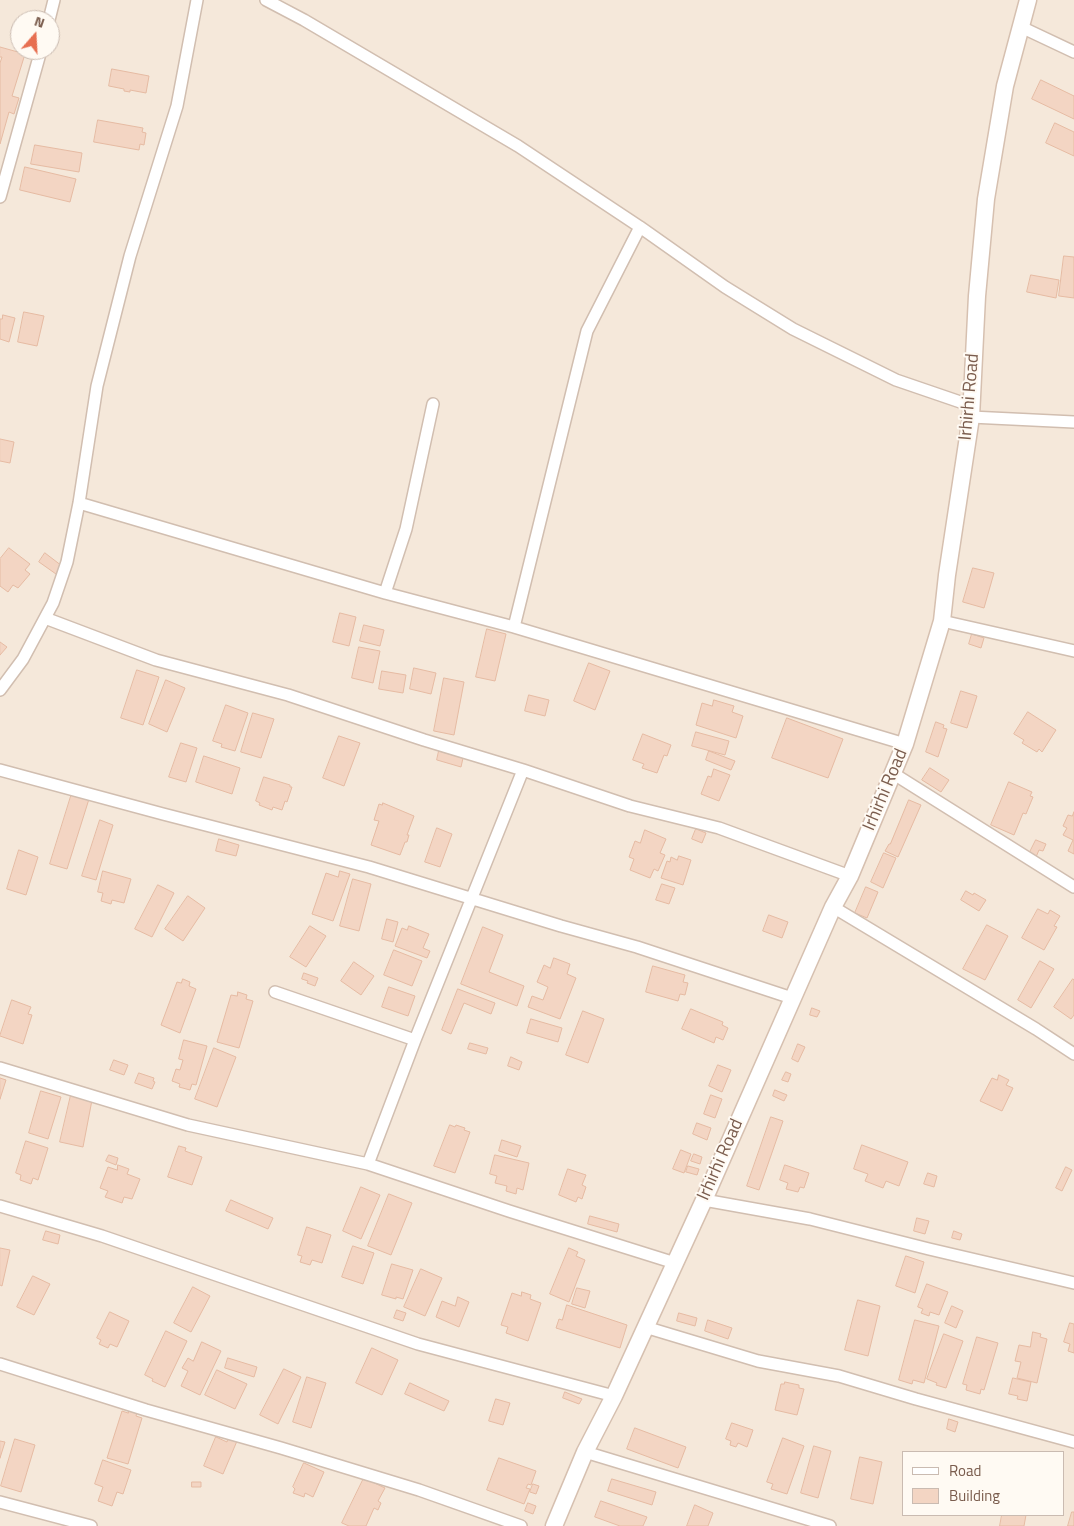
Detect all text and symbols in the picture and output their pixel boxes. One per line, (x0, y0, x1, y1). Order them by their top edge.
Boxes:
north arrow (10, 10, 60, 60)
text: N (32, 10, 48, 33)
street label: Irhirhi Road (955, 353, 985, 441)
street label: Irhirhi Road (859, 746, 913, 834)
street label: Irhirhi Road (693, 1116, 749, 1204)
legend (902, 1451, 1064, 1516)
text: Road (949, 1459, 981, 1482)
text: Building (949, 1484, 1000, 1507)

